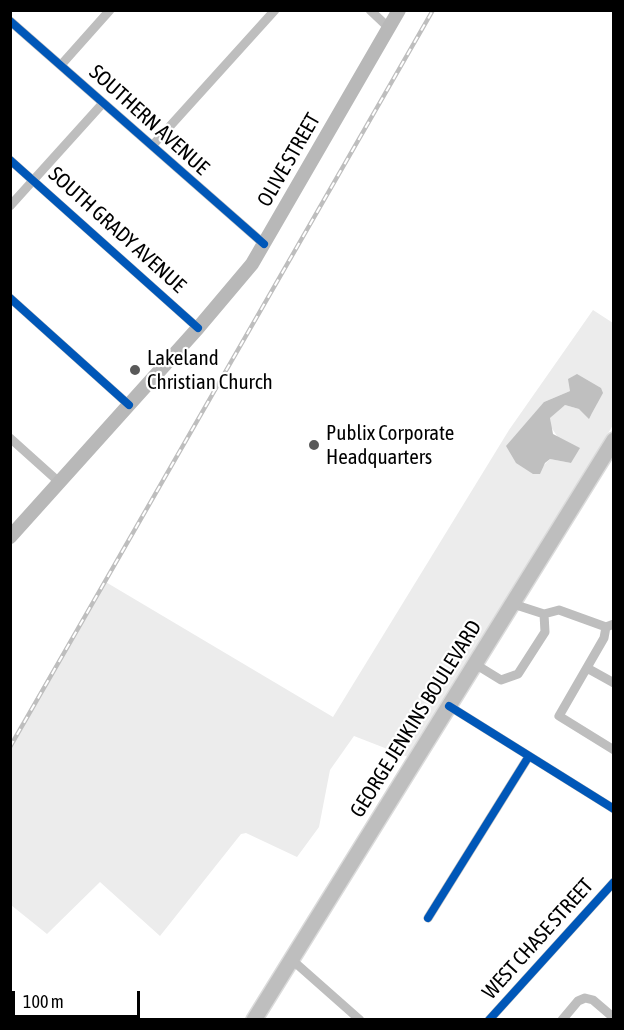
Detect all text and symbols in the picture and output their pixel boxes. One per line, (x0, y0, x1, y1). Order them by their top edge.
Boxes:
street label: SOUTHERN AVENUE (84, 60, 214, 180)
street label: OLIVE STREET (252, 109, 326, 211)
street label: SOUTH GRADY AVENUE (43, 162, 191, 298)
place label: Lakeland Christian Church (147, 345, 273, 395)
marker: Lakeland Christian Church (128, 363, 142, 377)
place label: Publix Corporate Headquarters (326, 420, 454, 470)
marker: Publix Corporate Headquarters (307, 438, 321, 452)
street label: GEORGE JENKINS BOULEVARD (345, 616, 487, 822)
street label: WEST CHASE STREET (477, 874, 599, 1004)
scale bar (15, 979, 142, 1017)
text: 100 m (23, 991, 64, 1012)

